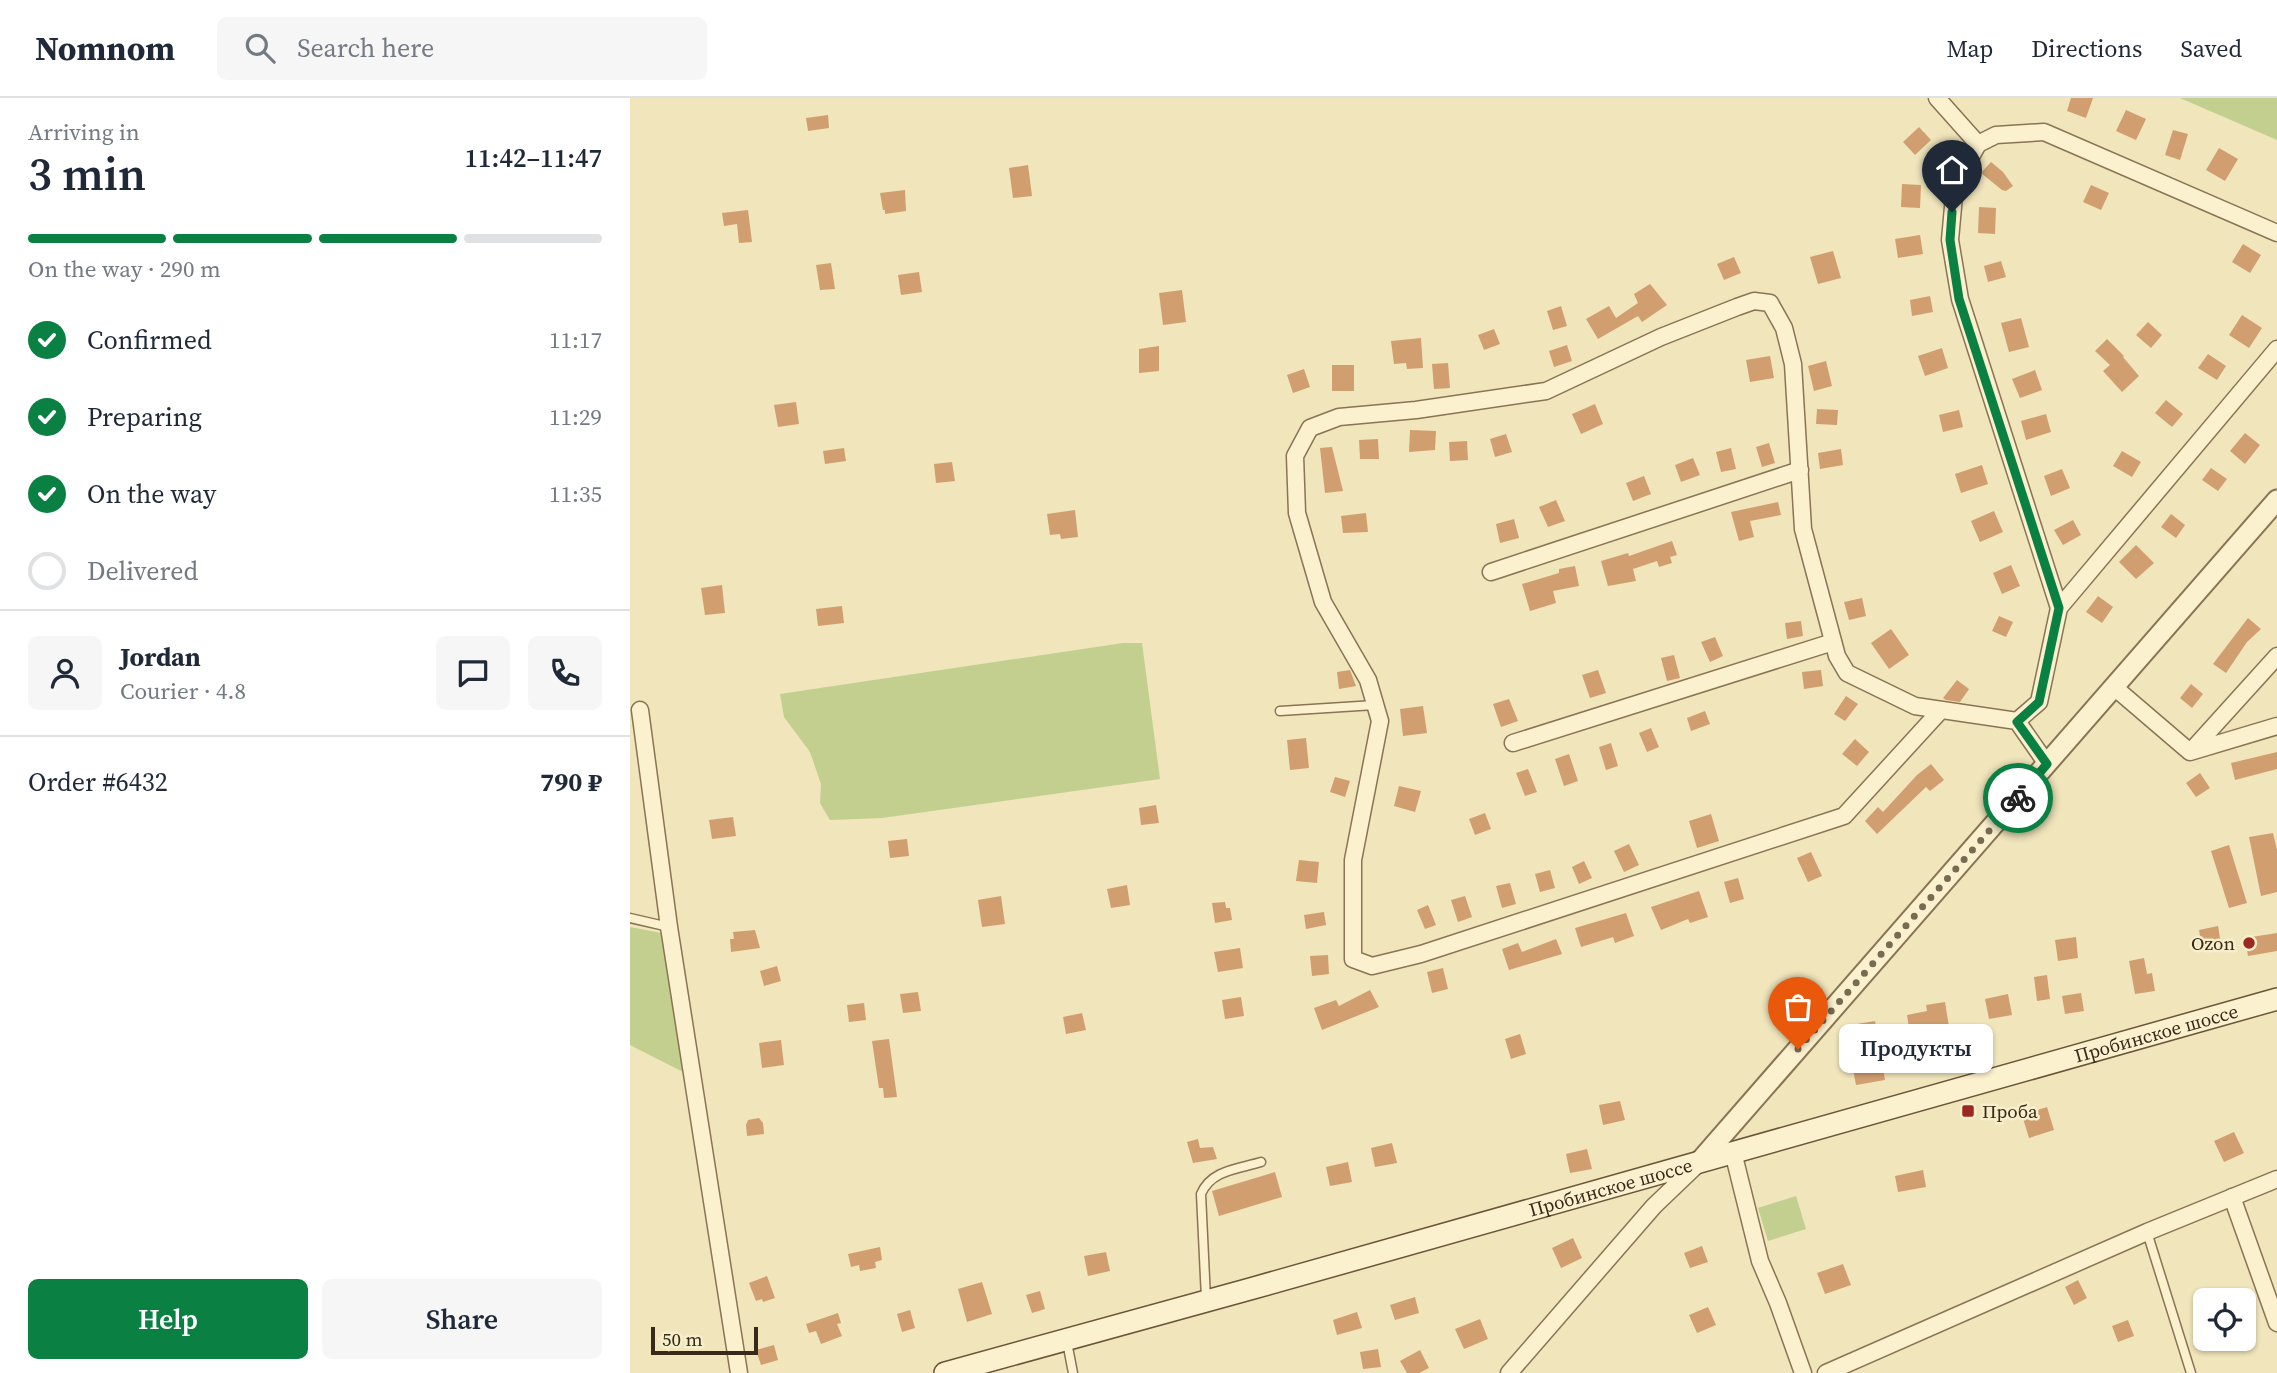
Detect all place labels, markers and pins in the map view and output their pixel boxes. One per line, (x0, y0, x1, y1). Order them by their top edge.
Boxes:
pin (1922, 140, 1982, 212)
place label: Ozon (2191, 930, 2235, 956)
marker: Ozon (2241, 935, 2257, 951)
pin (1768, 977, 1828, 1049)
callout: Продукты (1840, 1024, 1994, 1074)
place label: Проба (1982, 1098, 2038, 1124)
marker: Проба (1960, 1103, 1976, 1119)

